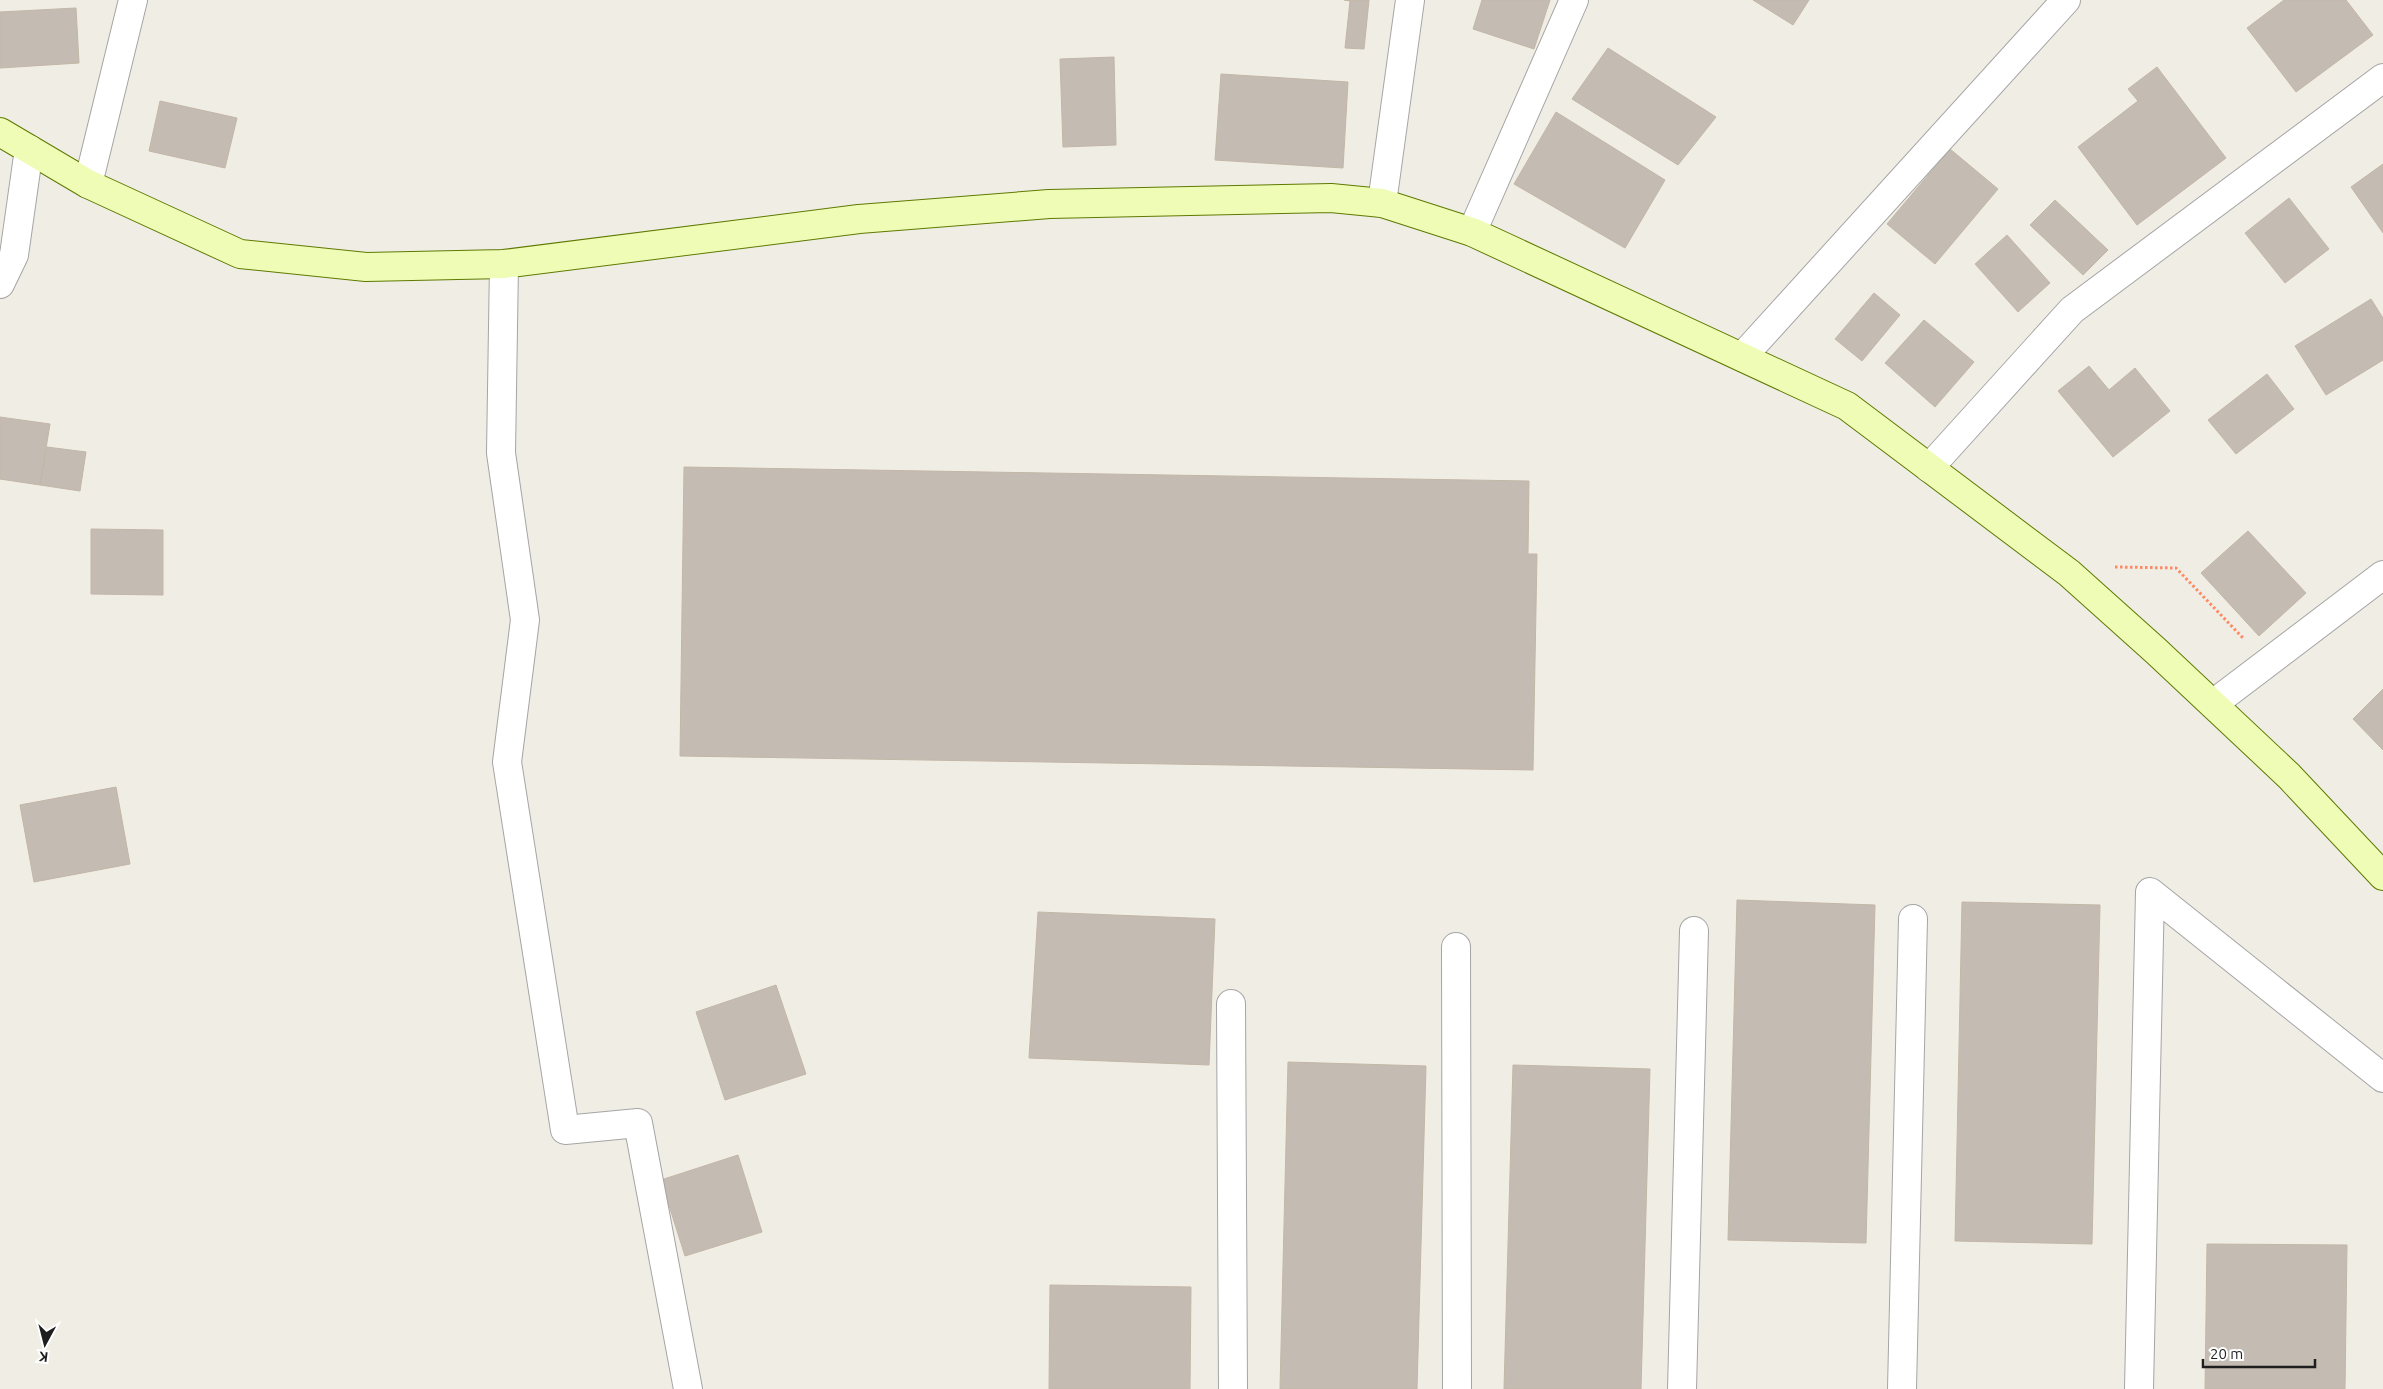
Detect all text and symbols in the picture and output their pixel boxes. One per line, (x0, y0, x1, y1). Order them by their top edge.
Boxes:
north arrow (20, 1319, 70, 1369)
scale bar (2203, 1336, 2316, 1368)
text: 20 m (2210, 1345, 2243, 1362)
text: K (37, 1348, 49, 1365)

